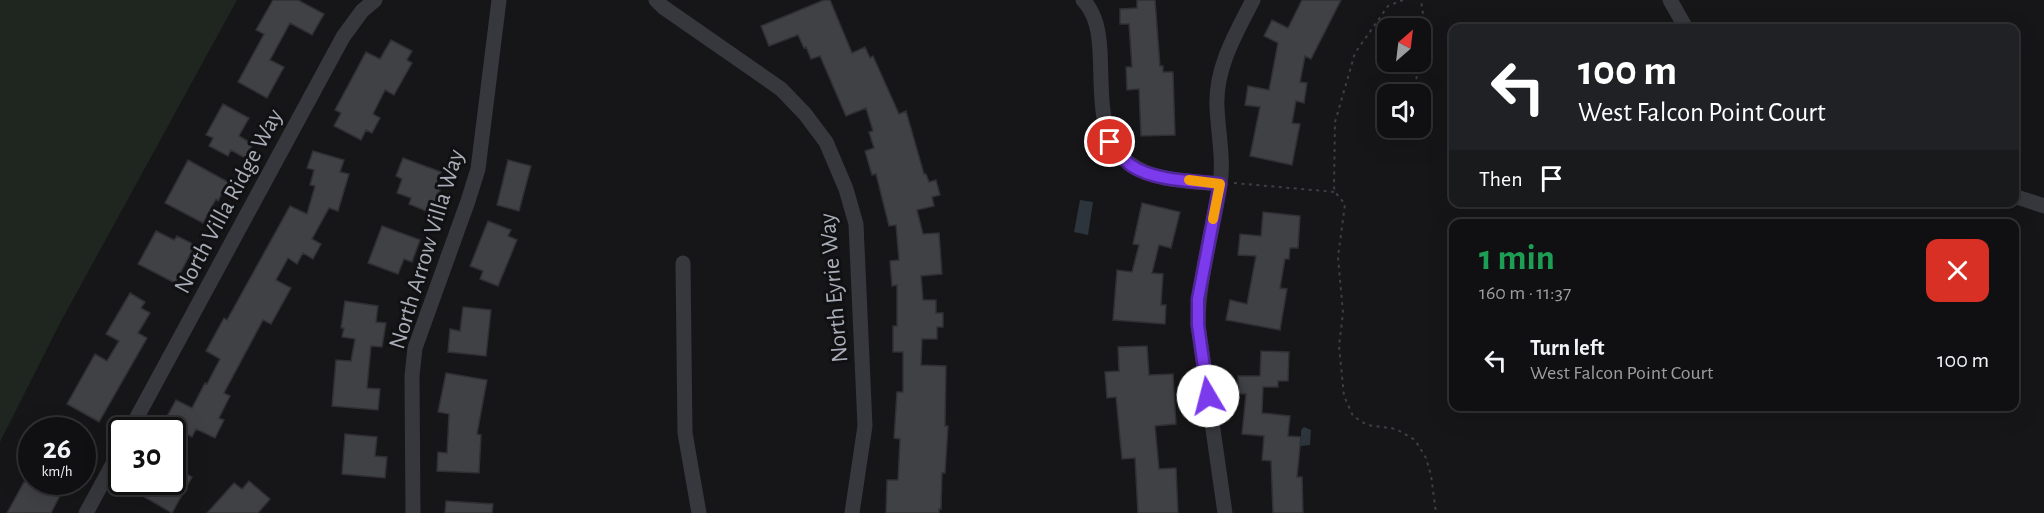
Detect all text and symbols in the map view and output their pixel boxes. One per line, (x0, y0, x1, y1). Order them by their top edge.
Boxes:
north arrow (1377, 18, 1431, 72)
map controls (1377, 18, 1431, 138)
icon: left (1479, 48, 1557, 126)
text: 100 m (1578, 50, 1677, 92)
button: sound (1377, 84, 1431, 138)
text: West Falcon Point Court (1578, 99, 1826, 126)
street label: North Villa Ridge Way (170, 105, 288, 298)
pin (1084, 116, 1135, 167)
icon: arrive (1093, 125, 1126, 158)
street label: North Arrow Villa Way (385, 147, 469, 352)
icon: arrive (1535, 162, 1568, 195)
text: Then (1479, 168, 1523, 190)
street label: North Eyrie Way (815, 212, 852, 364)
button: close (1926, 239, 1989, 302)
text: 1 min (1479, 240, 1555, 276)
text: 160 m · 11:37 (1479, 283, 1571, 303)
text: Turn left (1530, 337, 1604, 359)
icon: left (1479, 344, 1512, 377)
text: 100 m (1937, 349, 1989, 371)
text: West Falcon Point Court (1530, 363, 1713, 383)
position arrow (1176, 364, 1240, 428)
speed limit sign: 30 (108, 417, 186, 495)
text: 26 (43, 434, 71, 464)
text: km/h (42, 464, 72, 479)

